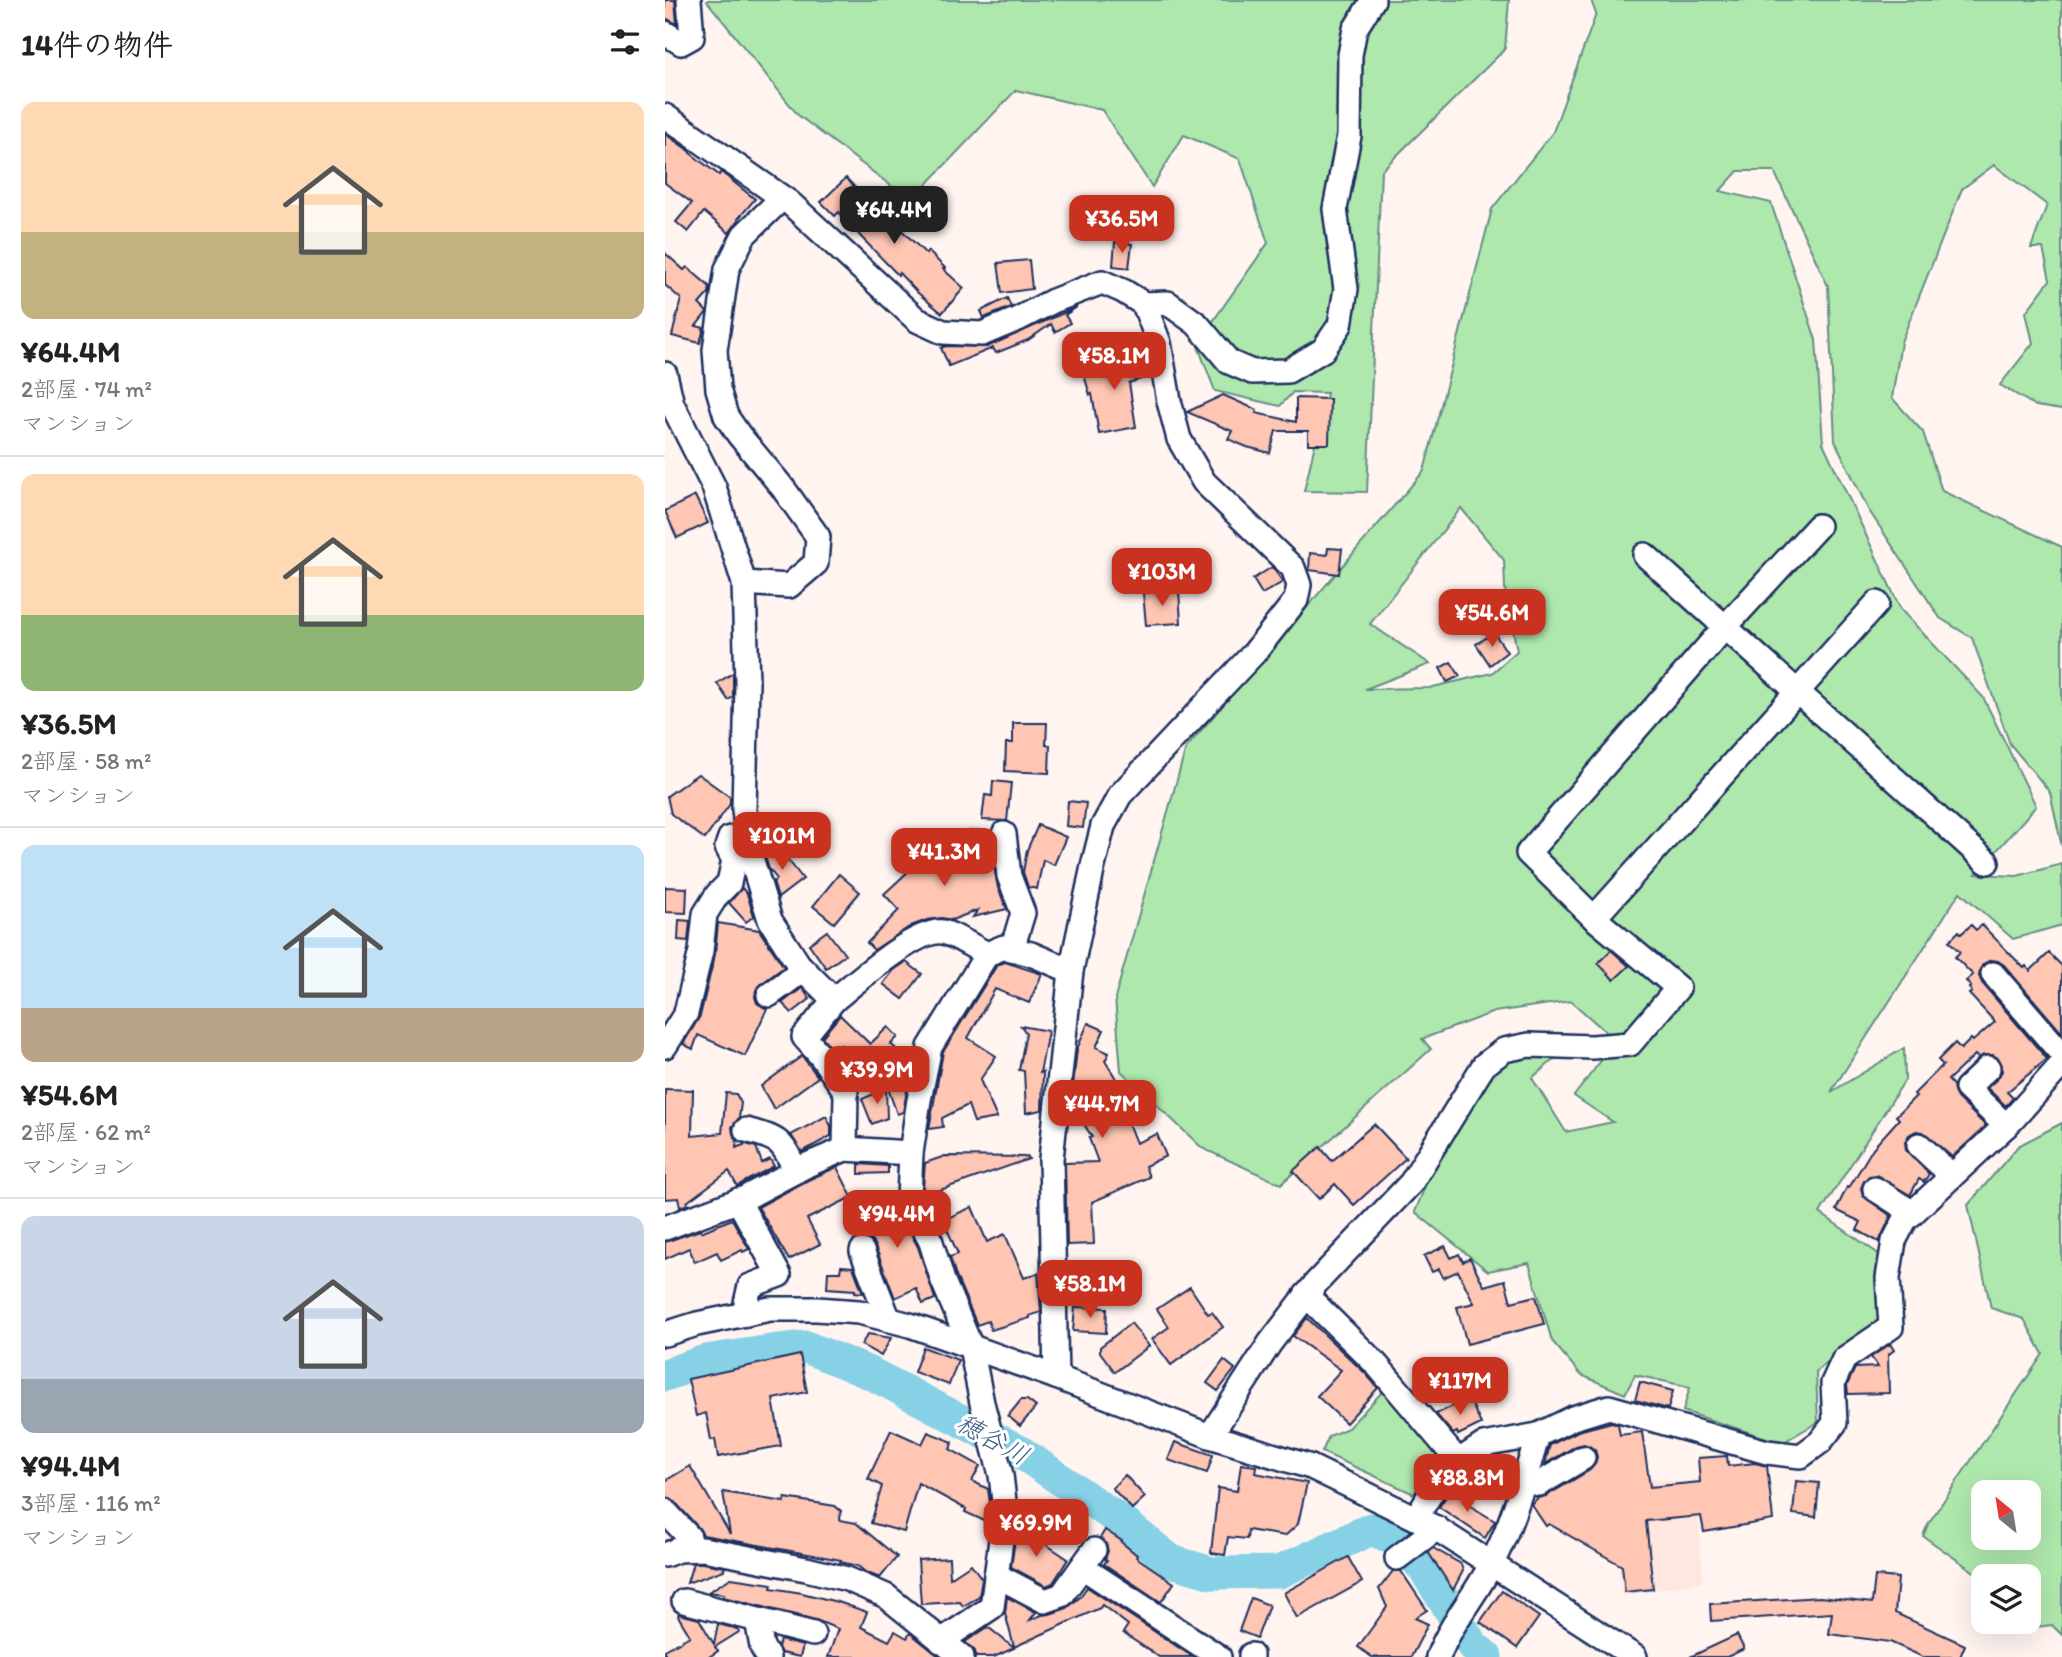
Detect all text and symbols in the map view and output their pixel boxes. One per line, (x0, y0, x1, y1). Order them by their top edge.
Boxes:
icon: filters (606, 23, 644, 61)
text: 14件の物件 (21, 26, 173, 63)
icon: home (270, 147, 396, 273)
pin: ¥64.4M (837, 187, 951, 246)
text: ¥64.4M (856, 195, 932, 223)
pin: ¥36.5M (1065, 196, 1179, 255)
text: ¥36.5M (1085, 204, 1159, 232)
pin: ¥58.1M (1057, 332, 1171, 392)
text: ¥64.4M (21, 333, 121, 370)
text: ¥58.1M (1078, 341, 1150, 369)
text: 2部屋 · 74 m² (21, 375, 152, 403)
text: マンション (21, 409, 135, 437)
icon: home (270, 519, 396, 645)
pin: ¥103M (1113, 548, 1211, 608)
text: ¥103M (1128, 557, 1196, 585)
pin: ¥54.6M (1435, 590, 1549, 649)
text: ¥54.6M (1455, 598, 1529, 626)
text: ¥36.5M (21, 705, 117, 742)
text: 2部屋 · 58 m² (21, 747, 151, 775)
text: マンション (21, 781, 135, 809)
pin: ¥101M (733, 812, 831, 872)
text: ¥101M (749, 821, 815, 849)
pin: ¥41.3M (887, 828, 1001, 888)
text: ¥41.3M (907, 837, 981, 865)
icon: home (270, 890, 396, 1016)
pin: ¥39.9M (820, 1046, 934, 1106)
text: ¥39.9M (840, 1055, 914, 1083)
text: ¥54.6M (21, 1076, 118, 1113)
pin: ¥44.7M (1045, 1080, 1159, 1140)
text: ¥44.7M (1064, 1089, 1140, 1117)
text: 2部屋 · 62 m² (21, 1118, 151, 1146)
text: マンション (21, 1152, 135, 1180)
pin: ¥94.4M (840, 1190, 954, 1250)
text: ¥94.4M (859, 1199, 935, 1227)
pin: ¥58.1M (1033, 1260, 1147, 1320)
icon: home (270, 1261, 396, 1387)
text: ¥58.1M (1054, 1269, 1126, 1297)
pin: ¥117M (1411, 1358, 1509, 1417)
text: ¥117M (1428, 1366, 1492, 1394)
water label: 穂谷川 (951, 1406, 1035, 1472)
text: ¥94.4M (21, 1447, 121, 1484)
pin: ¥88.8M (1410, 1454, 1524, 1514)
text: ¥88.8M (1430, 1463, 1504, 1491)
north arrow (1971, 1480, 2041, 1550)
map controls (1971, 1480, 2041, 1634)
text: 3部屋 · 116 m² (21, 1489, 161, 1517)
pin: ¥69.9M (979, 1500, 1093, 1559)
text: ¥69.9M (1000, 1508, 1072, 1536)
text: マンション (21, 1523, 135, 1551)
button: layers (1971, 1564, 2041, 1634)

